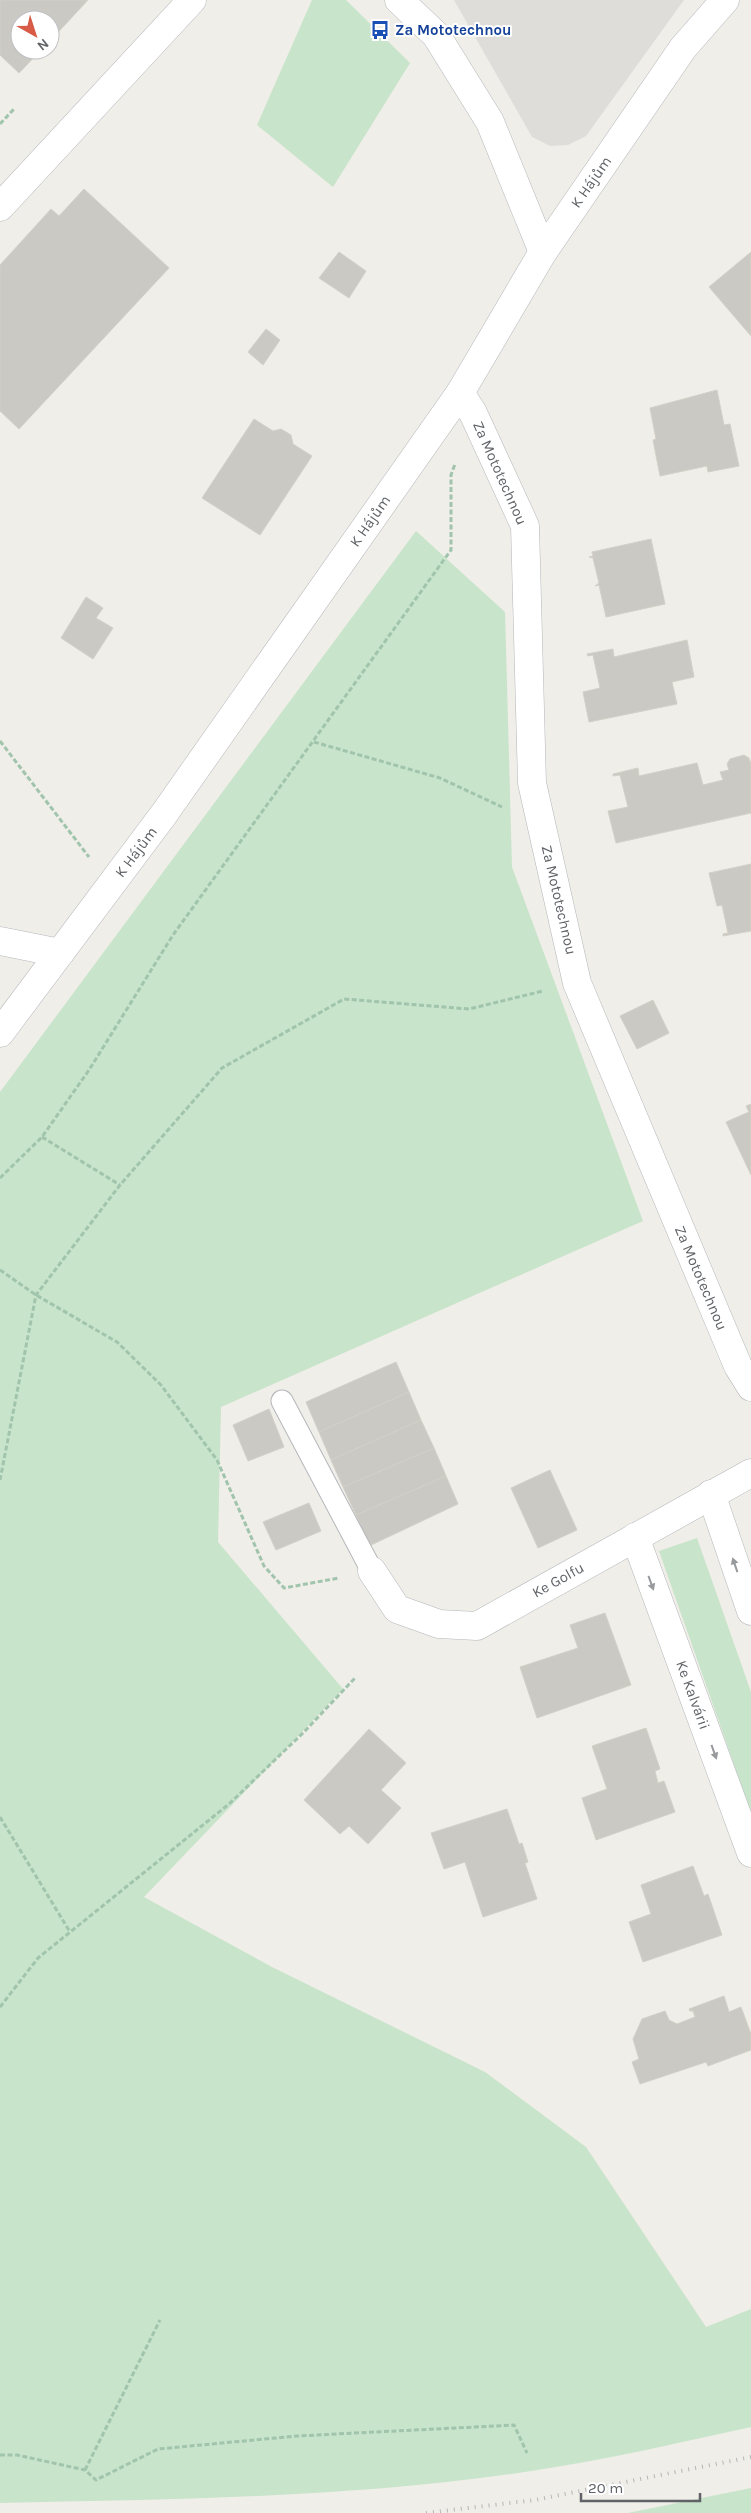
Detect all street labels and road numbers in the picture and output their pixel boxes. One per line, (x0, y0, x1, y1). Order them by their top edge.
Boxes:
street label: K Hájům (567, 153, 615, 211)
street label: Za Mototechnou (469, 418, 531, 528)
street label: K Hájům (346, 492, 394, 550)
street label: K Hájům (111, 823, 161, 881)
street label: Za Mototechnou (538, 843, 580, 957)
street label: Za Mototechnou (671, 1223, 731, 1333)
street label: Ke Golfu (529, 1558, 587, 1602)
street label: Ke Kalvárii (672, 1658, 714, 1732)

